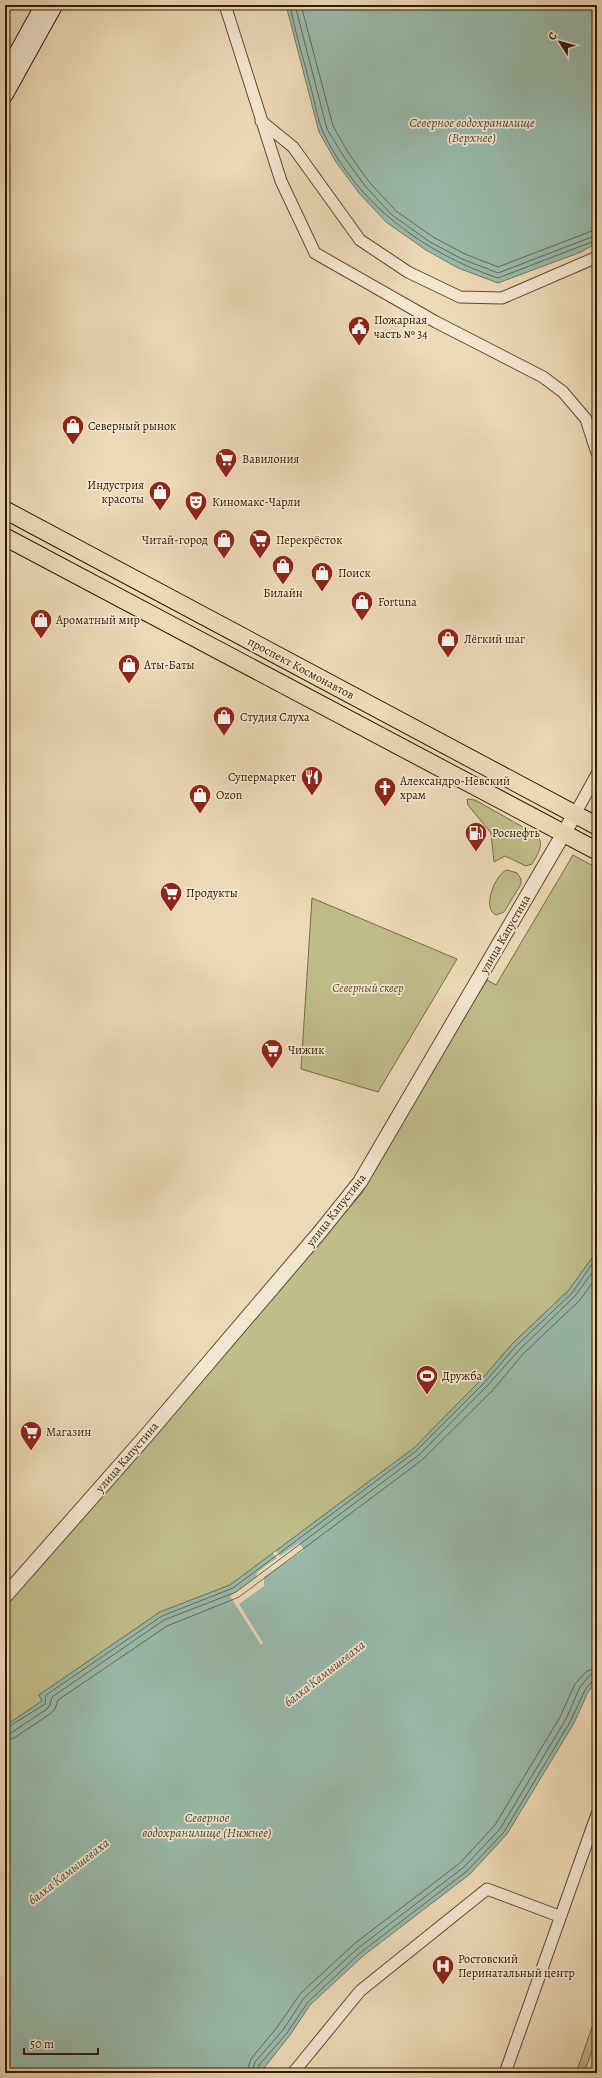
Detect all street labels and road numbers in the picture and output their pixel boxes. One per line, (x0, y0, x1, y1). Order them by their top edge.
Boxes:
street label: проспект Космонавтов (245, 633, 357, 703)
street label: улица Капустина (476, 891, 534, 977)
street label: улица Капустина (302, 1170, 370, 1250)
street label: улица Капустина (91, 1418, 162, 1496)

